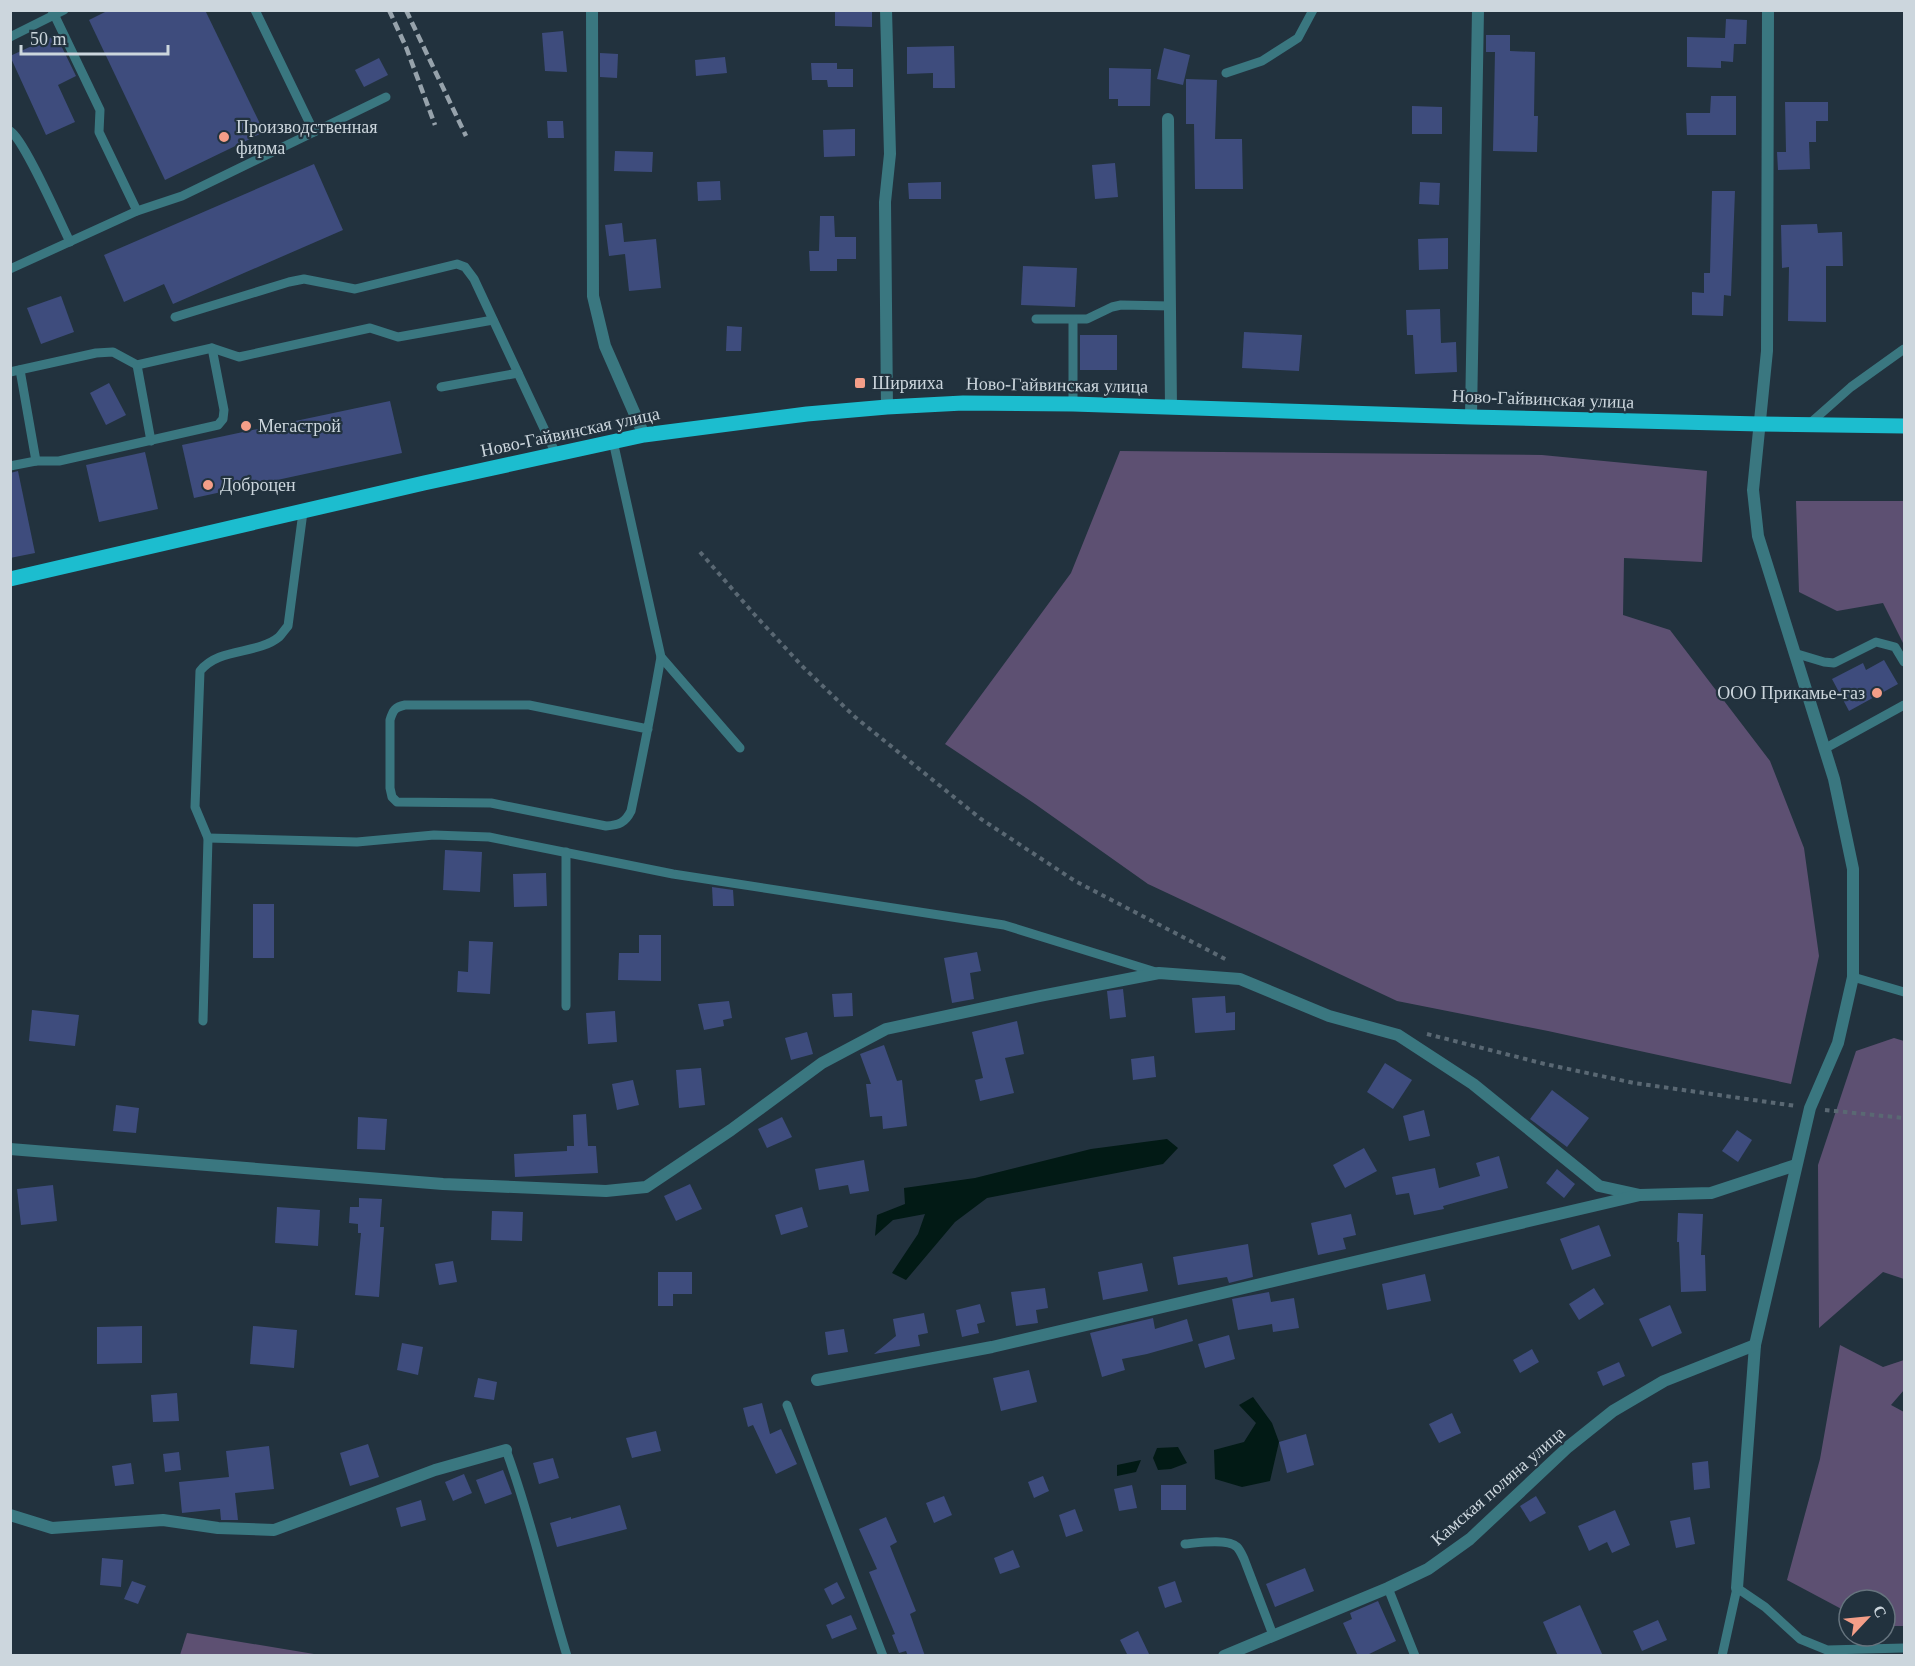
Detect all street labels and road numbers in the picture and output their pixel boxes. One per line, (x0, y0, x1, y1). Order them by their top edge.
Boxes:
street label: Ново-Гайвинская улица (966, 373, 1148, 397)
street label: Ново-Гайвинская улица (1452, 386, 1634, 412)
street label: Ново-Гайвинская улица (479, 403, 661, 461)
street label: Камская поляна улица (1427, 1422, 1569, 1550)

